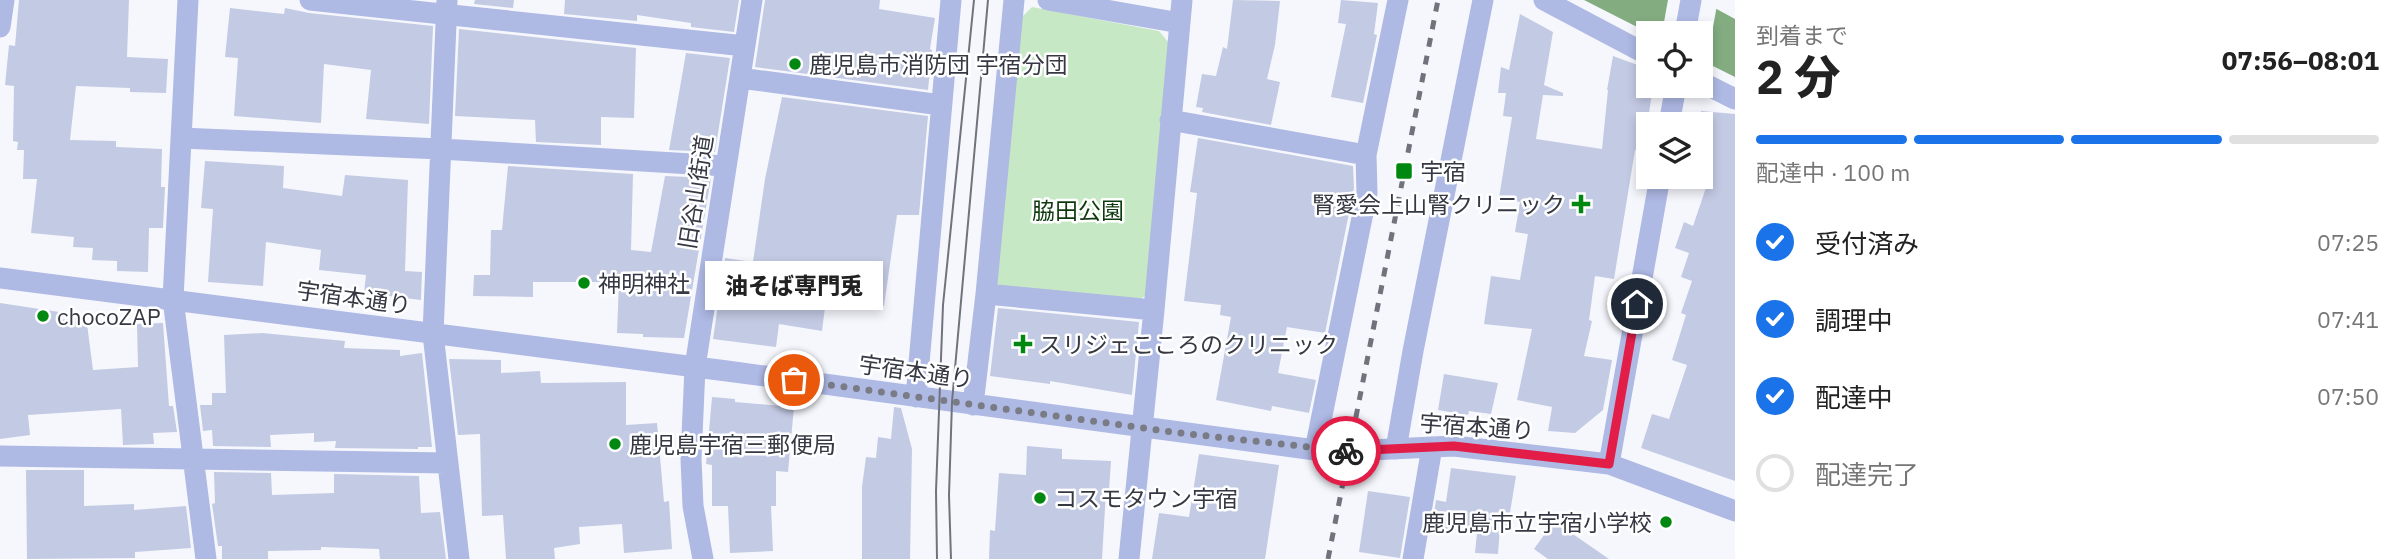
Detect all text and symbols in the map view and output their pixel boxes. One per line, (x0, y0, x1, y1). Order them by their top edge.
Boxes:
text: 到着まで (1756, 20, 1848, 50)
map controls (1636, 21, 1713, 189)
button: locate (1636, 21, 1713, 98)
text: 07:56–08:01 (2222, 43, 2379, 77)
text: 2 分 (1756, 47, 1840, 107)
place label: 鹿児島市消防団 宇宿分団 (809, 49, 1067, 79)
marker: 鹿児島市消防団 宇宿分団 (787, 56, 803, 72)
button: layers (1636, 112, 1713, 189)
street label: 旧谷山街道 (671, 133, 719, 251)
place label: 宇宿 (1420, 156, 1466, 186)
text: 配達中 · 100 m (1756, 157, 1910, 187)
marker: 宇宿 (1394, 161, 1414, 181)
place label: 腎愛会上山腎クリニック (1312, 189, 1565, 219)
marker: 腎愛会上山腎クリニック (1571, 194, 1591, 214)
park label: 脇田公園 (1032, 195, 1124, 225)
icon: check (1756, 223, 1794, 261)
text: 受付済み (1815, 226, 1919, 260)
text: 07:25 (2317, 227, 2379, 257)
callout: 油そば専門兎 (705, 261, 883, 310)
place label: 神明神社 (598, 268, 690, 298)
text: 油そば専門兎 (725, 270, 863, 300)
street label: 宇宿本通り (295, 274, 413, 320)
pin (1607, 274, 1667, 334)
marker: 神明神社 (576, 275, 592, 291)
icon: home (1618, 285, 1656, 323)
icon: check (1756, 300, 1794, 338)
place label: chocoZAP (57, 301, 161, 331)
text: 調理中 (1815, 303, 1893, 337)
text: 07:41 (2317, 304, 2379, 334)
marker: chocoZAP (35, 308, 51, 324)
place label: スリジェこころのクリニック (1039, 329, 1338, 359)
marker: スリジェこころのクリニック (1013, 334, 1033, 354)
street label: 宇宿本通り (857, 348, 975, 394)
pin (764, 350, 824, 410)
icon: bag (775, 361, 813, 399)
icon: check (1756, 377, 1794, 415)
text: 配達中 (1815, 380, 1893, 414)
text: 07:50 (2317, 381, 2379, 411)
street label: 宇宿本通り (1419, 407, 1535, 445)
courier (1311, 416, 1381, 486)
place label: 鹿児島宇宿三郵便局 (629, 429, 836, 459)
icon: bike (1327, 432, 1365, 470)
marker: 鹿児島宇宿三郵便局 (607, 436, 623, 452)
text: 配達完了 (1815, 457, 1919, 491)
place label: コスモタウン宇宿 (1054, 483, 1238, 513)
marker: コスモタウン宇宿 (1032, 490, 1048, 506)
place label: 鹿児島市立宇宿小学校 (1422, 507, 1652, 537)
marker: 鹿児島市立宇宿小学校 (1658, 514, 1674, 530)

